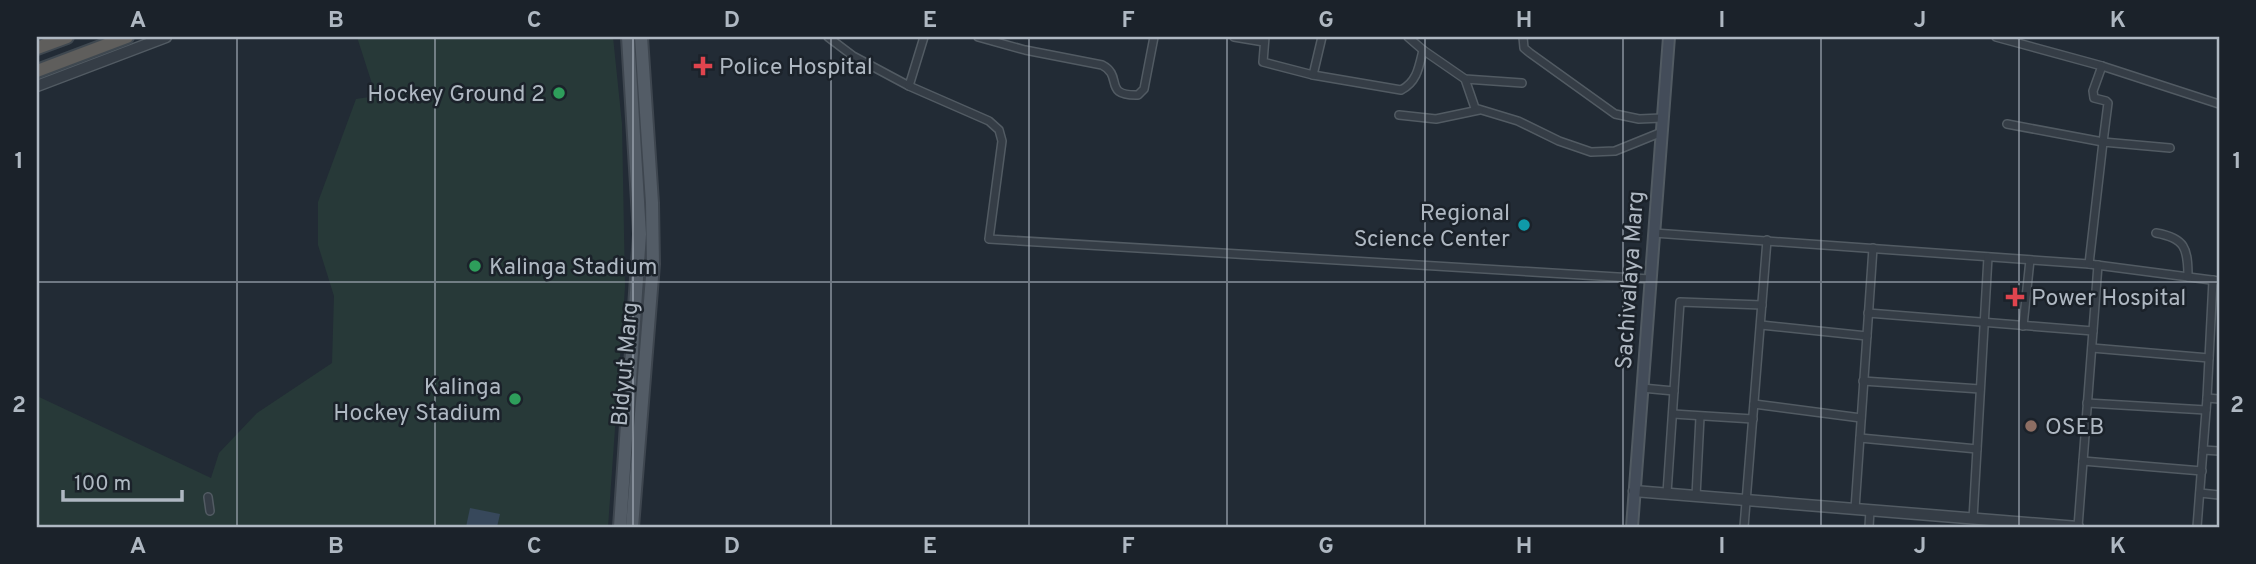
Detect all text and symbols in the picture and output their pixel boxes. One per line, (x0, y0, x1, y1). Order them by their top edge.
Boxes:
text: A (130, 7, 146, 36)
text: B (328, 7, 344, 36)
text: C (527, 7, 541, 36)
text: D (724, 7, 740, 36)
text: E (923, 7, 937, 36)
text: F (1121, 7, 1135, 36)
text: G (1318, 7, 1334, 36)
text: H (1516, 7, 1532, 36)
text: I (1719, 7, 1725, 36)
text: J (1914, 7, 1926, 36)
text: K (2110, 7, 2126, 36)
place label: Police Hospital (719, 54, 873, 83)
marker: Police Hospital (693, 56, 713, 76)
place label: Hockey Ground 2 (367, 81, 545, 110)
marker: Hockey Ground 2 (551, 85, 567, 101)
text: 1 (14, 148, 24, 177)
text: 1 (2232, 148, 2242, 177)
street label: Sachivalaya Marg (1611, 190, 1652, 370)
place label: Regional Science Center (1354, 200, 1510, 255)
marker: Regional Science Center (1516, 217, 1532, 233)
place label: Kalinga Stadium (489, 254, 658, 283)
marker: Kalinga Stadium (467, 258, 483, 274)
place label: Power Hospital (2031, 285, 2186, 314)
marker: Power Hospital (2005, 287, 2025, 307)
street label: Bidyut Marg (607, 301, 646, 428)
place label: Kalinga Hockey Stadium (333, 374, 501, 429)
marker: Kalinga Hockey Stadium (507, 391, 523, 407)
text: 2 (12, 392, 26, 421)
text: 2 (2230, 392, 2244, 421)
place label: OSEB (2045, 414, 2104, 443)
marker: OSEB (2023, 418, 2039, 434)
scale bar (63, 459, 182, 503)
text: 100 m (74, 471, 131, 498)
text: A (130, 533, 146, 562)
text: B (328, 533, 344, 562)
text: C (527, 533, 541, 562)
text: D (724, 533, 740, 562)
text: E (923, 533, 937, 562)
text: F (1121, 533, 1135, 562)
text: G (1318, 533, 1334, 562)
text: H (1516, 533, 1532, 562)
text: I (1719, 533, 1725, 562)
text: J (1914, 533, 1926, 562)
text: K (2110, 533, 2126, 562)

